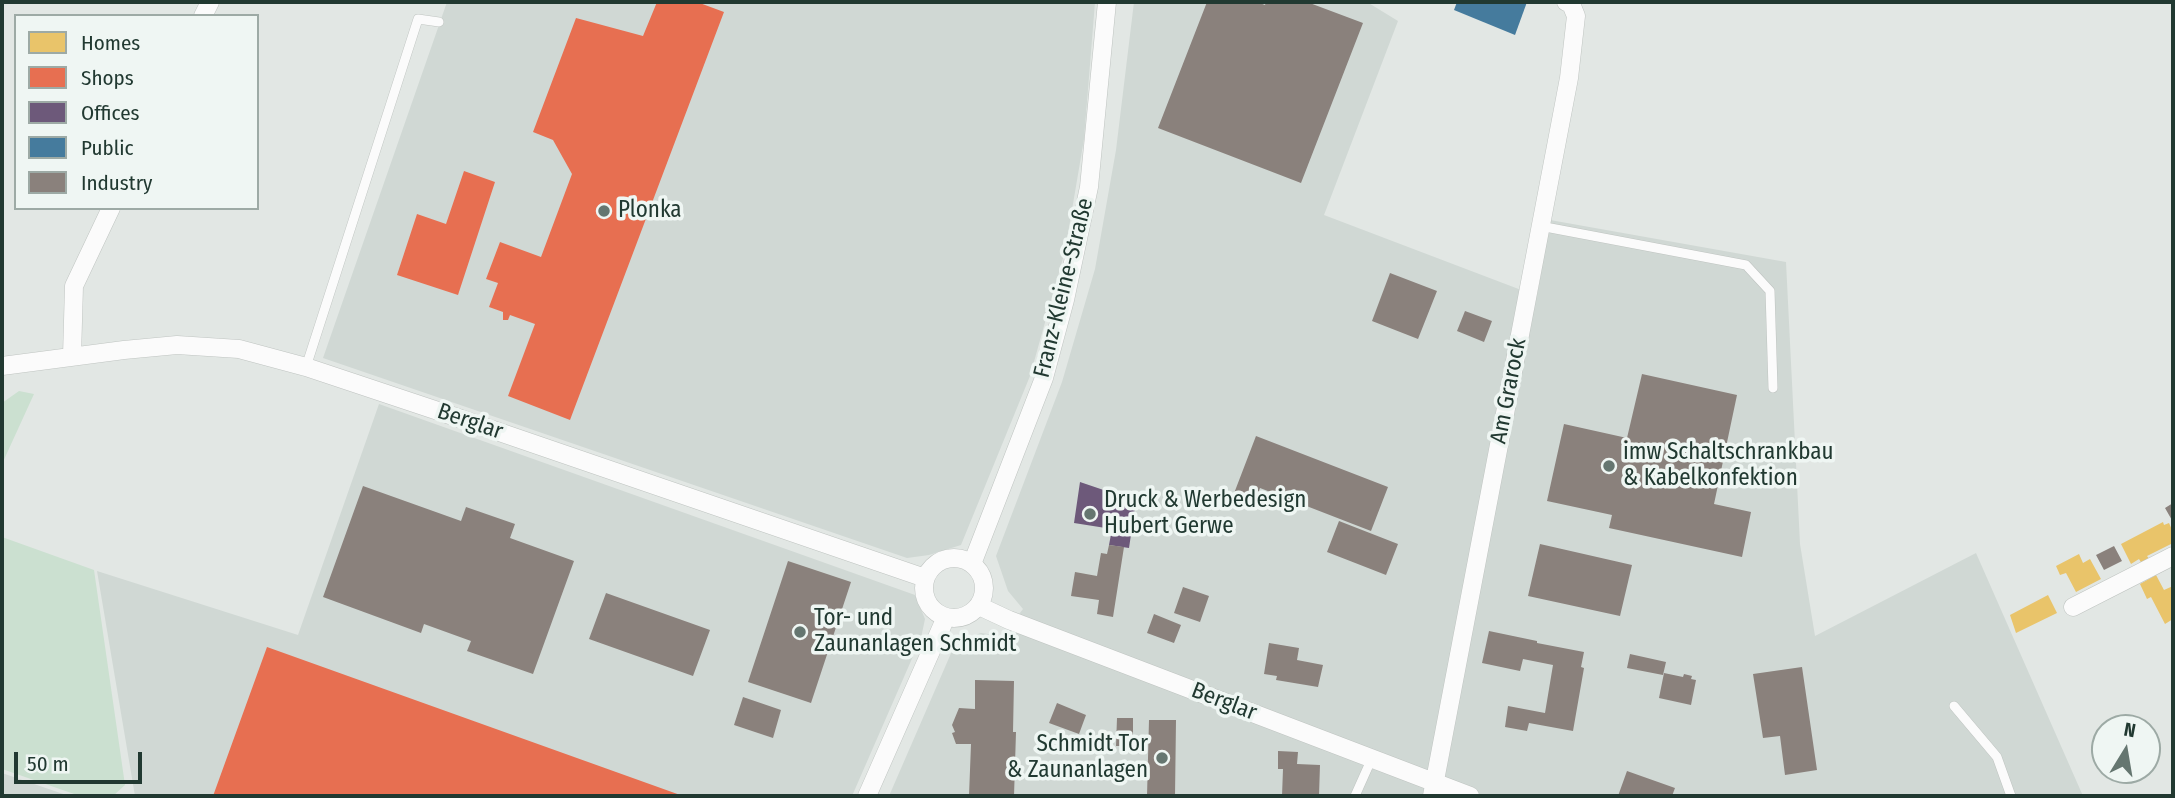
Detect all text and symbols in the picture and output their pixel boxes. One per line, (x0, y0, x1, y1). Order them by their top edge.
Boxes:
legend (14, 14, 259, 210)
text: Homes (81, 30, 140, 56)
text: Shops (81, 65, 134, 91)
text: Offices (81, 100, 140, 126)
text: Public (81, 135, 133, 161)
text: Industry (81, 170, 152, 196)
street label: Franz-Kleine-Straße (1028, 195, 1100, 381)
place label: Plonka (618, 197, 682, 225)
marker: Plonka (596, 203, 612, 219)
street label: Am Grarock (1485, 336, 1533, 446)
street label: Berglar (433, 398, 507, 446)
place label: imw Schaltschrankbau & Kabelkonfektion (1623, 439, 1833, 493)
marker: imw Schaltschrankbau & Kabelkonfektion (1601, 458, 1617, 474)
place label: Druck & Werbedesign Hubert Gerwe (1104, 487, 1306, 541)
marker: Druck & Werbedesign Hubert Gerwe (1082, 506, 1098, 522)
place label: Tor- und Zaunanlagen Schmidt (814, 605, 1016, 659)
marker: Tor- und Zaunanlagen Schmidt (792, 624, 808, 640)
street label: Berglar (1187, 677, 1261, 727)
north arrow (2091, 714, 2161, 784)
text: N (2122, 717, 2137, 742)
place label: Schmidt Tor & Zaunanlagen (1007, 731, 1148, 785)
scale bar (18, 738, 145, 782)
marker: Schmidt Tor & Zaunanlagen (1154, 750, 1170, 766)
text: 50 m (27, 751, 69, 777)

